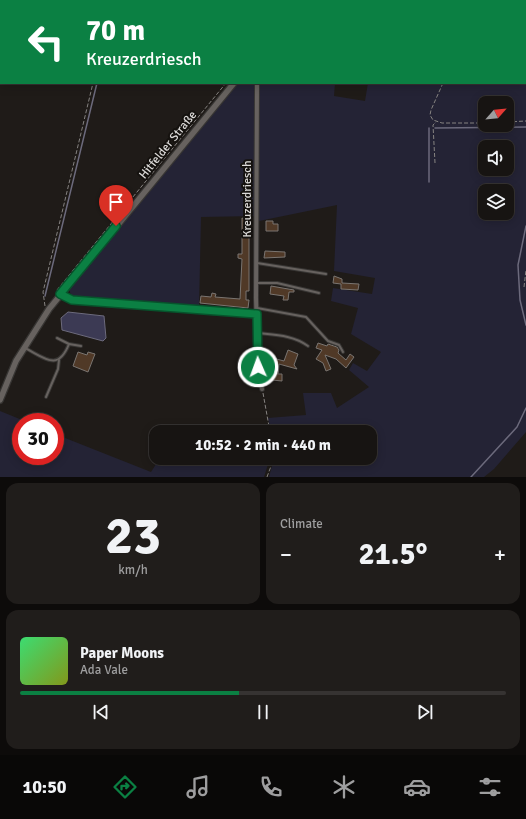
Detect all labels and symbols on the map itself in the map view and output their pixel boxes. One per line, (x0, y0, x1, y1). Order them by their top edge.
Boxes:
north arrow (478, 96, 514, 132)
street label: Hitfelder Straße (136, 108, 200, 182)
street label: Kreuzerdriesch (240, 160, 255, 238)
pin (99, 185, 133, 226)
position arrow (237, 346, 279, 388)
speed limit sign: 30 (12, 413, 64, 465)

